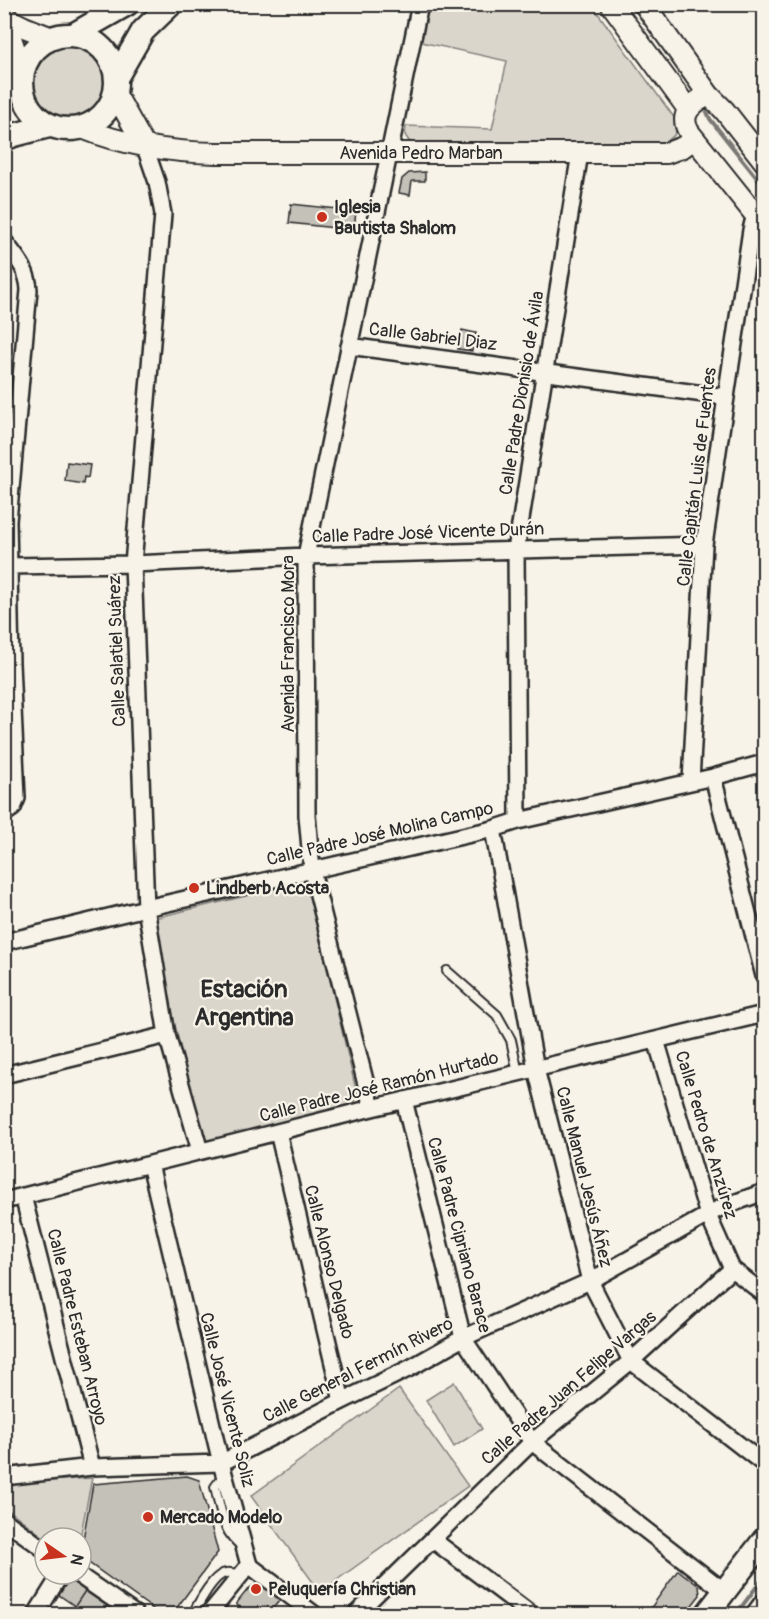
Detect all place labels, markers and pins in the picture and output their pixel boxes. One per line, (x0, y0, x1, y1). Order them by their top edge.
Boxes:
place label: Iglesia Bautista Shalom (334, 196, 456, 240)
marker: Iglesia Bautista Shalom (315, 210, 329, 224)
place label: Lindberb Acosta (206, 877, 330, 900)
marker: Lindberb Acosta (187, 881, 201, 895)
place label: Mercado Modelo (160, 1506, 283, 1529)
marker: Mercado Modelo (141, 1510, 155, 1524)
place label: Peluquería Christian (268, 1578, 416, 1601)
marker: Peluquería Christian (249, 1582, 263, 1596)

